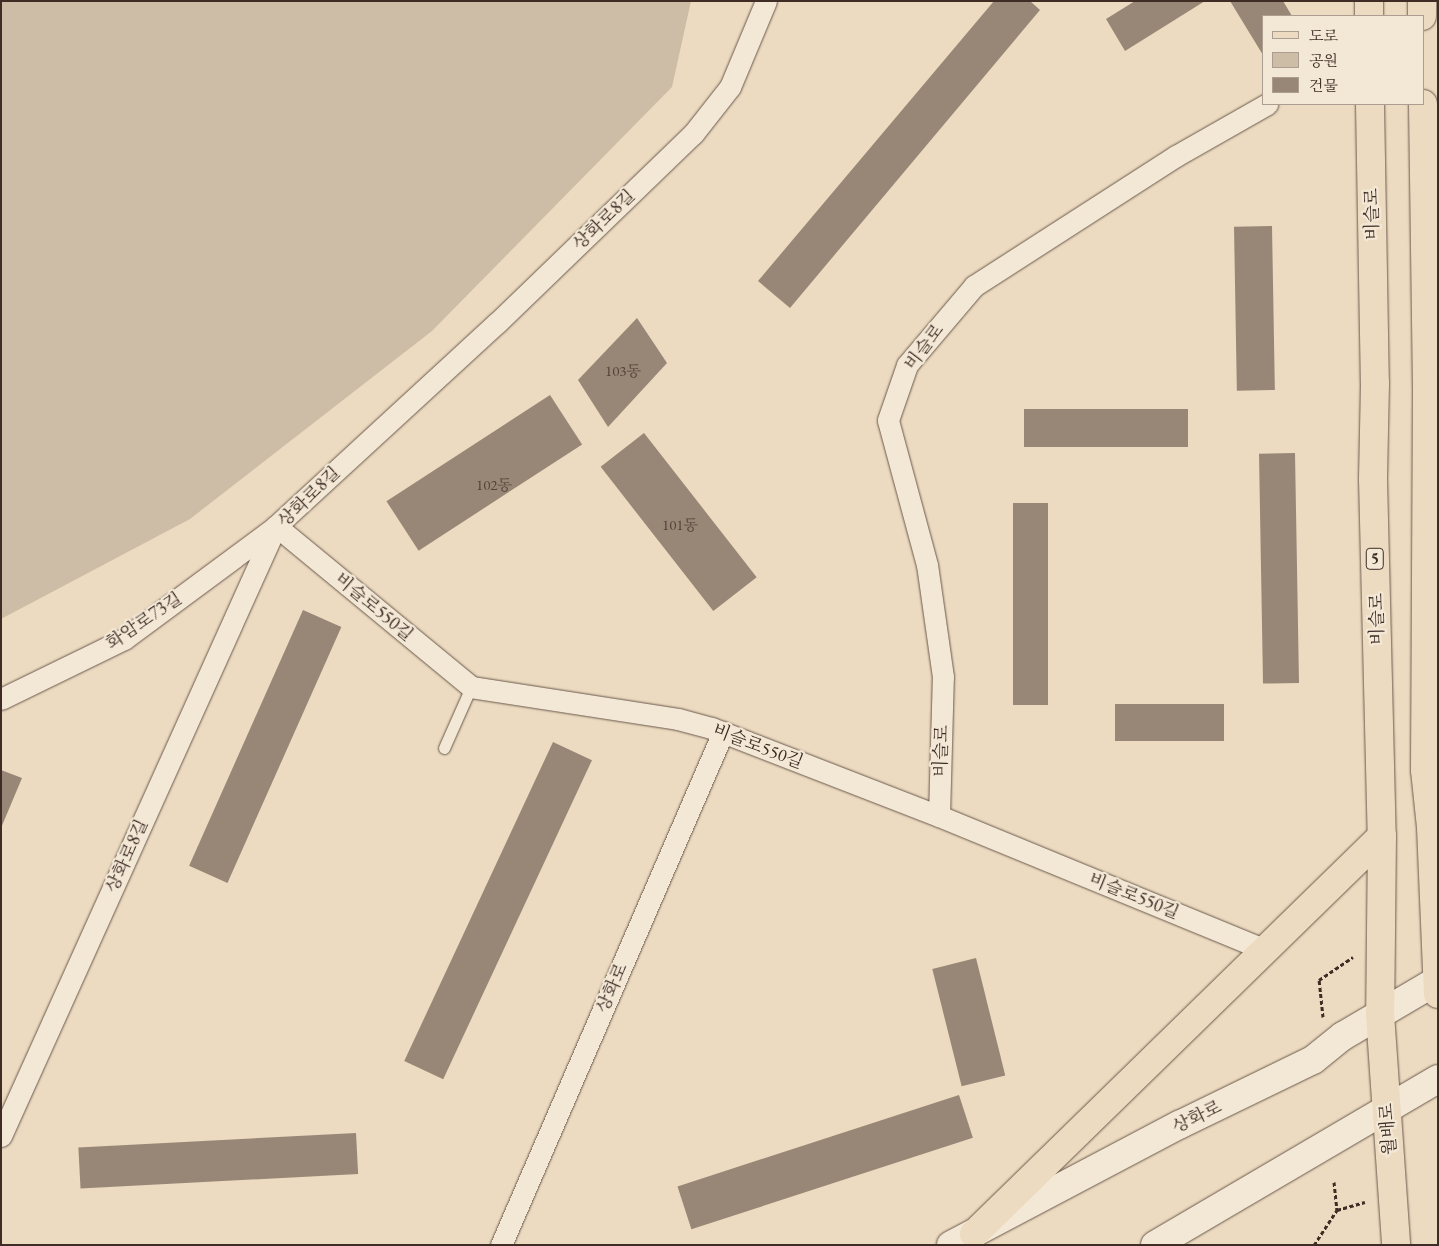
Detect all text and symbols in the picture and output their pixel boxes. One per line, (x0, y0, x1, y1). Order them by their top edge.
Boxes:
legend (1262, 15, 1424, 105)
text: 도로 (1309, 26, 1338, 45)
text: 공원 (1309, 51, 1338, 70)
text: 건물 (1309, 76, 1338, 95)
street label: 상화로8길 (568, 185, 640, 255)
street label: 비슬로 (1361, 188, 1383, 240)
street label: 비슬로 (900, 320, 948, 374)
house number: 103동 (605, 362, 641, 380)
street label: 상화로8길 (273, 462, 345, 532)
house number: 102동 (476, 476, 512, 494)
house number: 101동 (662, 516, 698, 534)
road number: 5 (1365, 546, 1385, 572)
street label: 비슬로550길 (330, 568, 418, 646)
street label: 화암로73길 (102, 588, 186, 654)
street label: 비슬로 (1366, 593, 1388, 645)
street label: 비슬로550길 (710, 719, 806, 773)
street label: 비슬로 (929, 725, 953, 777)
street label: 상화로8길 (101, 816, 153, 896)
street label: 비슬로550길 (1086, 868, 1182, 924)
street label: 상화로 (592, 960, 632, 1016)
street label: 상화로 (1169, 1096, 1225, 1138)
street label: 월배로 (1375, 1102, 1401, 1156)

